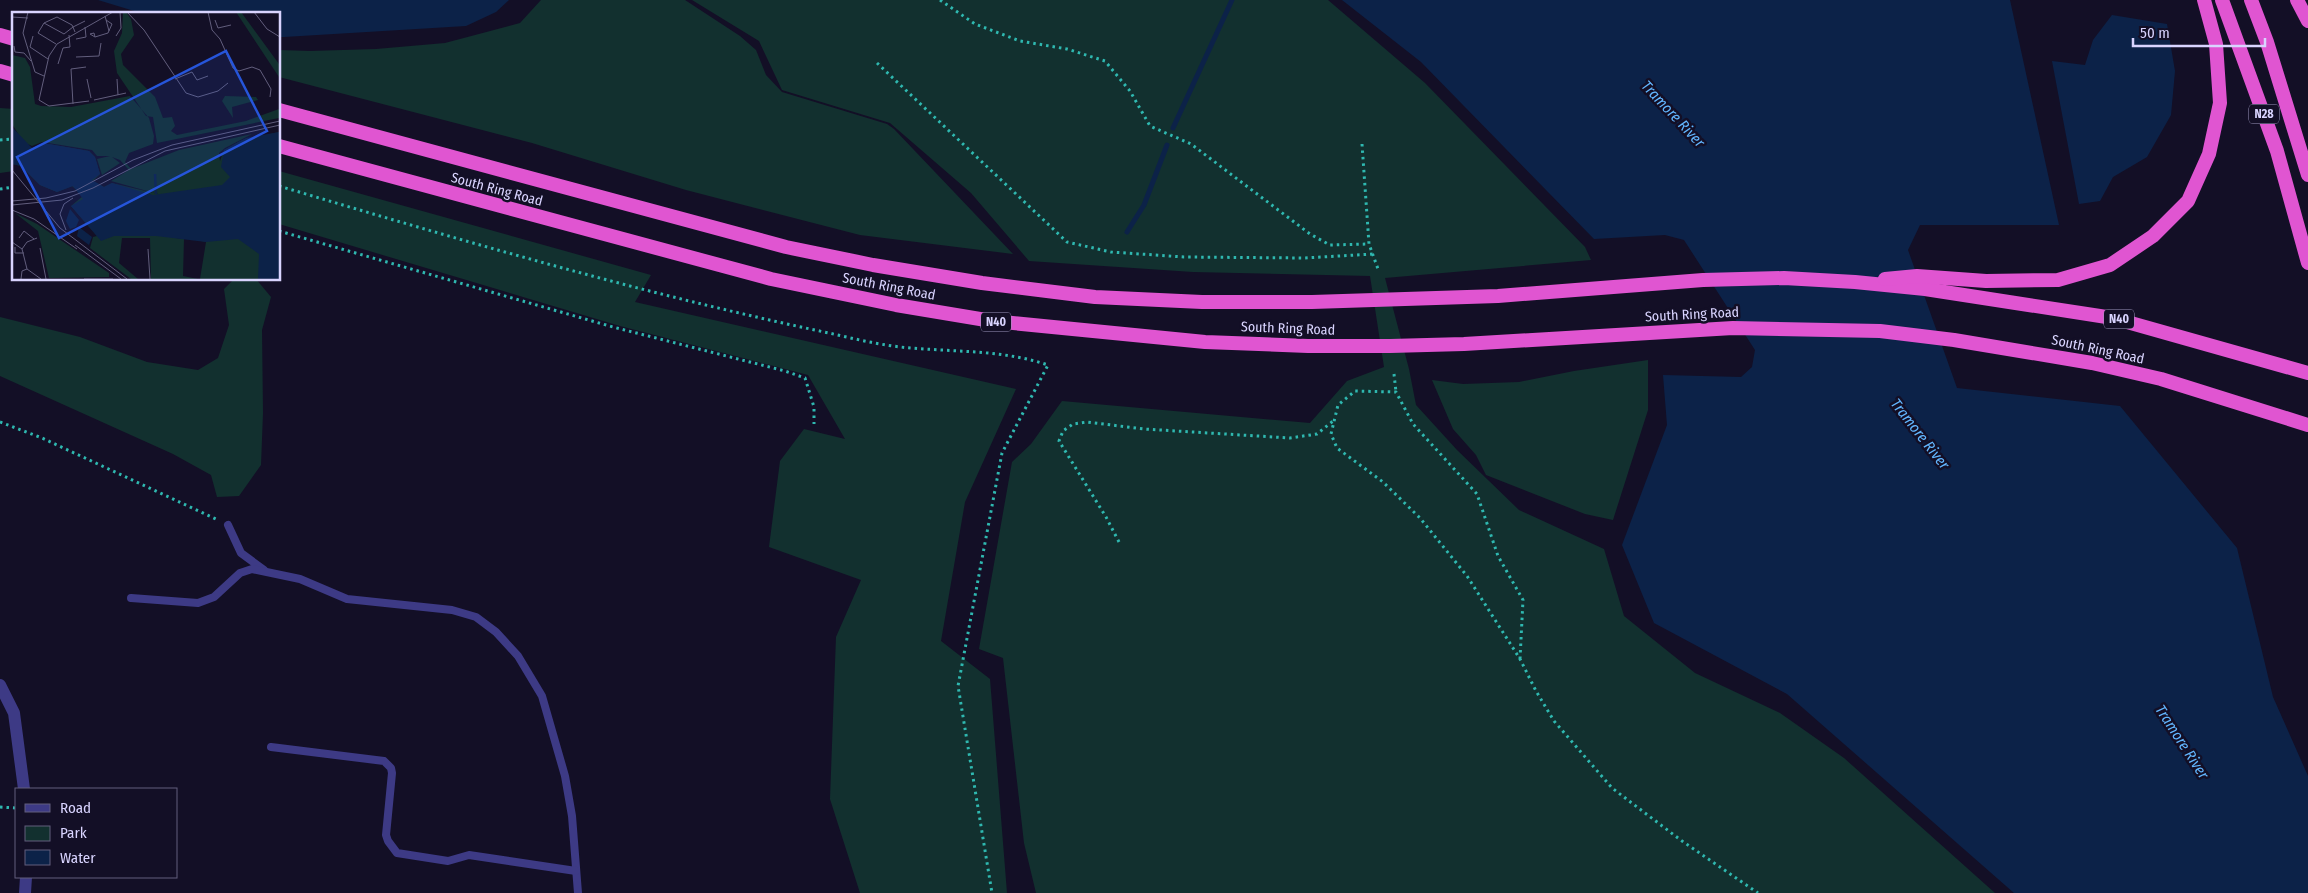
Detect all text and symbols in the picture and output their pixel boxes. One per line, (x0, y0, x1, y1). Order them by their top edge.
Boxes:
inset map (12, 12, 280, 280)
scale bar (2133, 15, 2266, 47)
text: 50 m (2140, 24, 2170, 42)
water label: Tramore River (1638, 77, 1709, 152)
road number: N28 (2249, 105, 2279, 124)
street label: South Ring Road (449, 169, 545, 210)
street label: South Ring Road (841, 269, 937, 304)
street label: South Ring Road (1644, 304, 1740, 325)
road number: N40 (2104, 310, 2134, 328)
road number: N40 (981, 313, 1011, 332)
street label: South Ring Road (1241, 318, 1335, 339)
street label: South Ring Road (2050, 331, 2146, 368)
water label: Tramore River (1887, 395, 1954, 473)
water label: Tramore River (2151, 702, 2213, 783)
legend (15, 788, 178, 878)
text: Road (60, 799, 91, 817)
text: Park (60, 824, 87, 842)
text: Water (60, 849, 96, 867)

